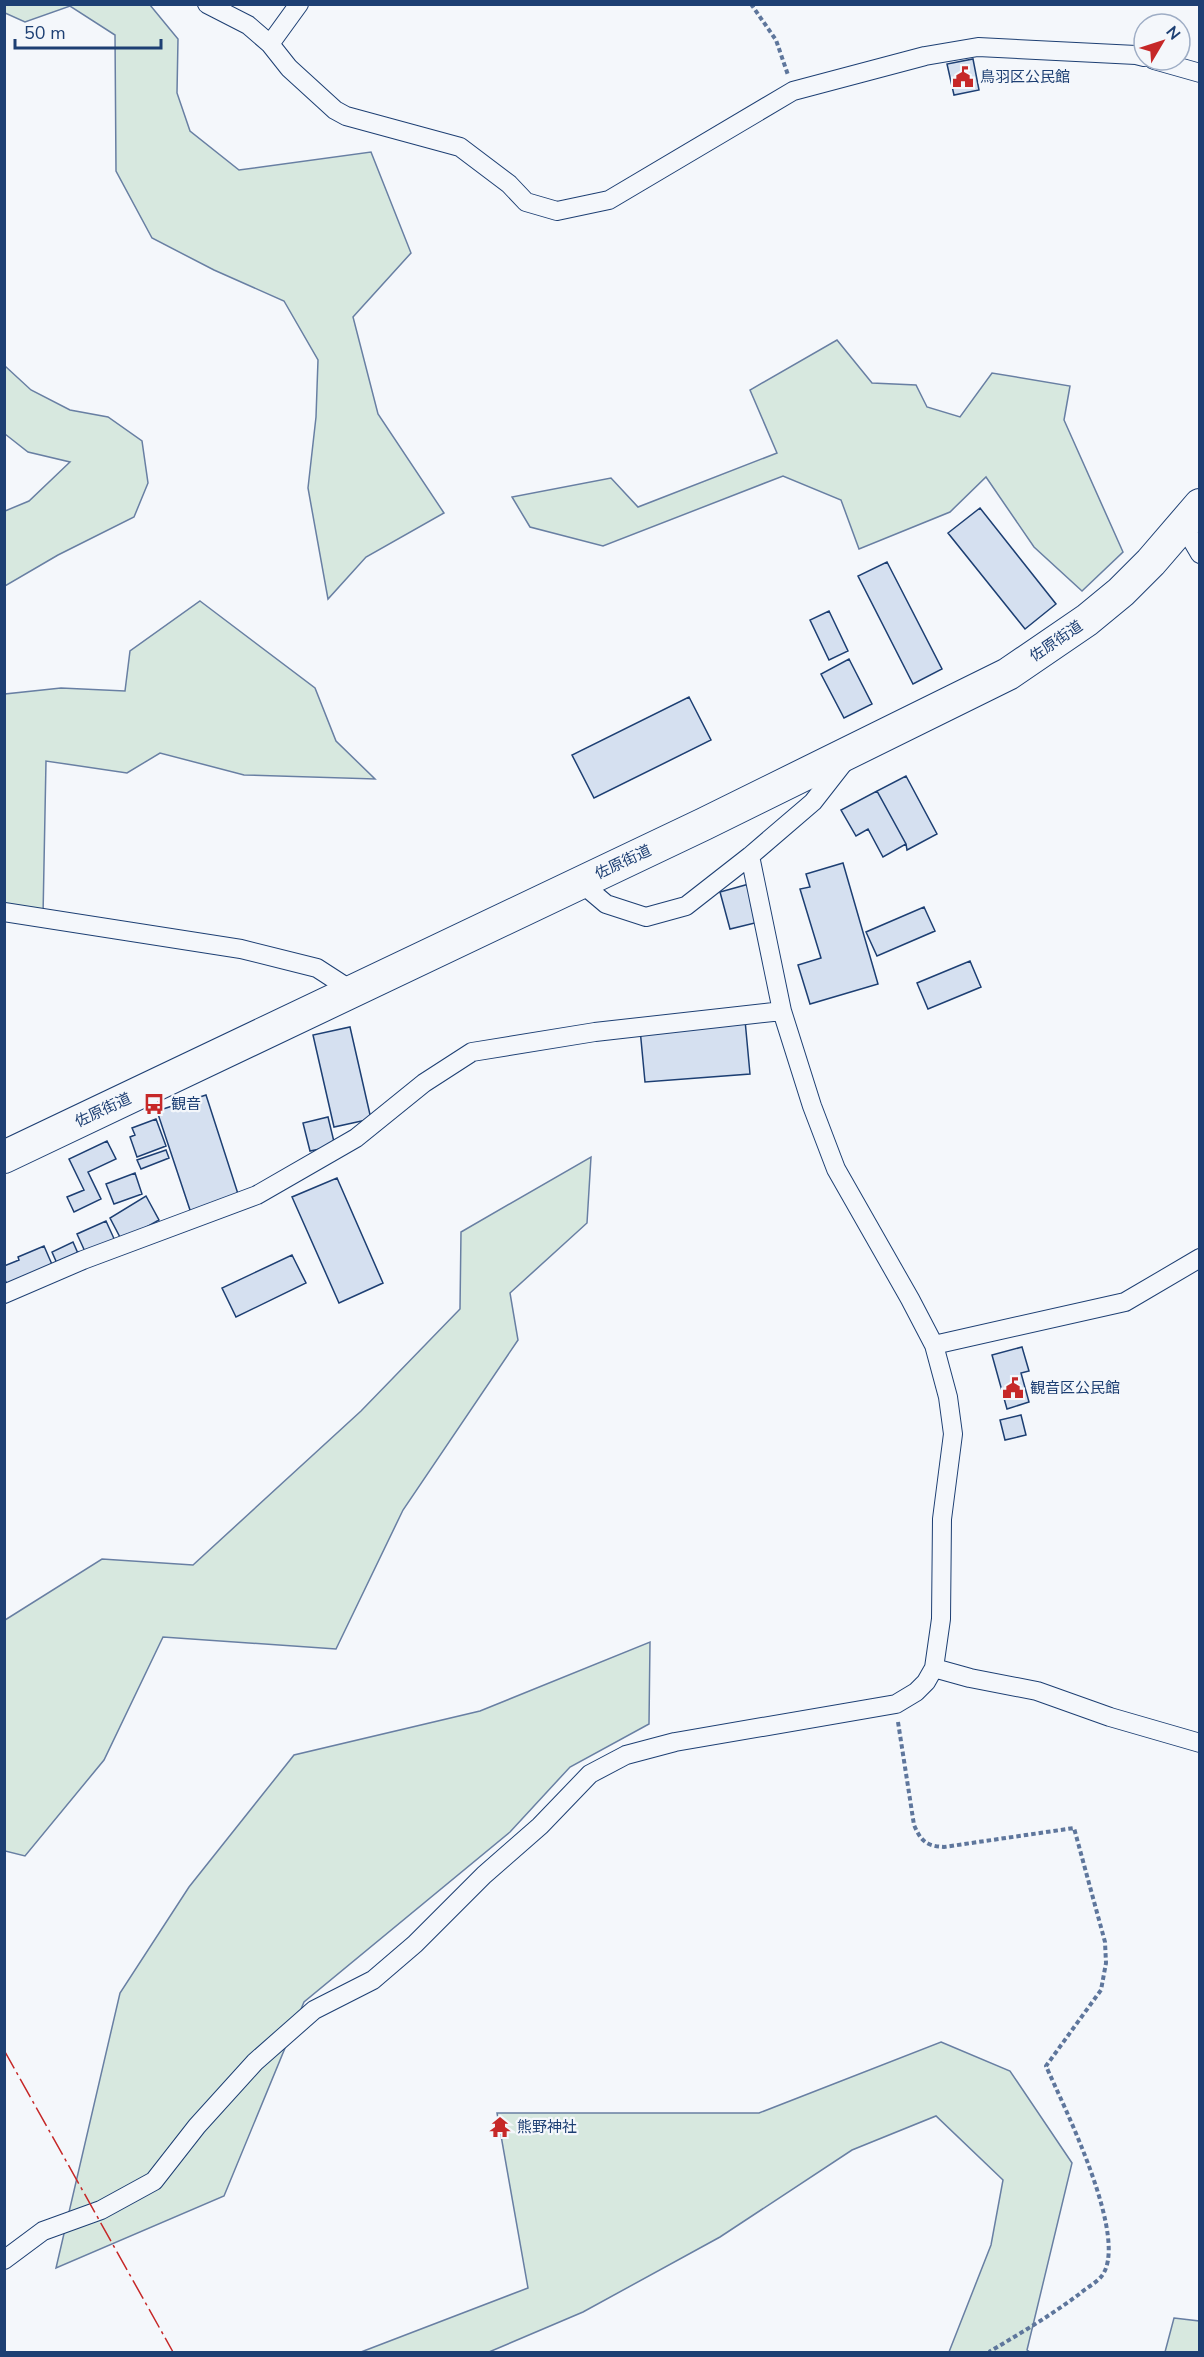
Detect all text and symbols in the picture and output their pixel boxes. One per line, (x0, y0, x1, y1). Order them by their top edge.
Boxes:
scale bar (15, 12, 160, 50)
north arrow (1132, 12, 1192, 72)
text: 50 m (24, 21, 66, 45)
text: N (1161, 22, 1185, 45)
public building icon: 鳥羽区公民館 (951, 65, 975, 89)
place label: 鳥羽区公民館 (980, 67, 1070, 87)
street label: 佐原街道 (1026, 616, 1086, 666)
street label: 佐原街道 (592, 840, 654, 884)
street label: 佐原街道 (72, 1088, 134, 1132)
bus stop icon: 観音 (142, 1092, 166, 1116)
place label: 観音 (171, 1094, 201, 1114)
public building icon: 観音区公民館 (1001, 1376, 1025, 1400)
place label: 観音区公民館 (1030, 1378, 1120, 1398)
temple icon: 熊野神社 (488, 2115, 512, 2139)
place label: 熊野神社 (517, 2117, 577, 2137)

